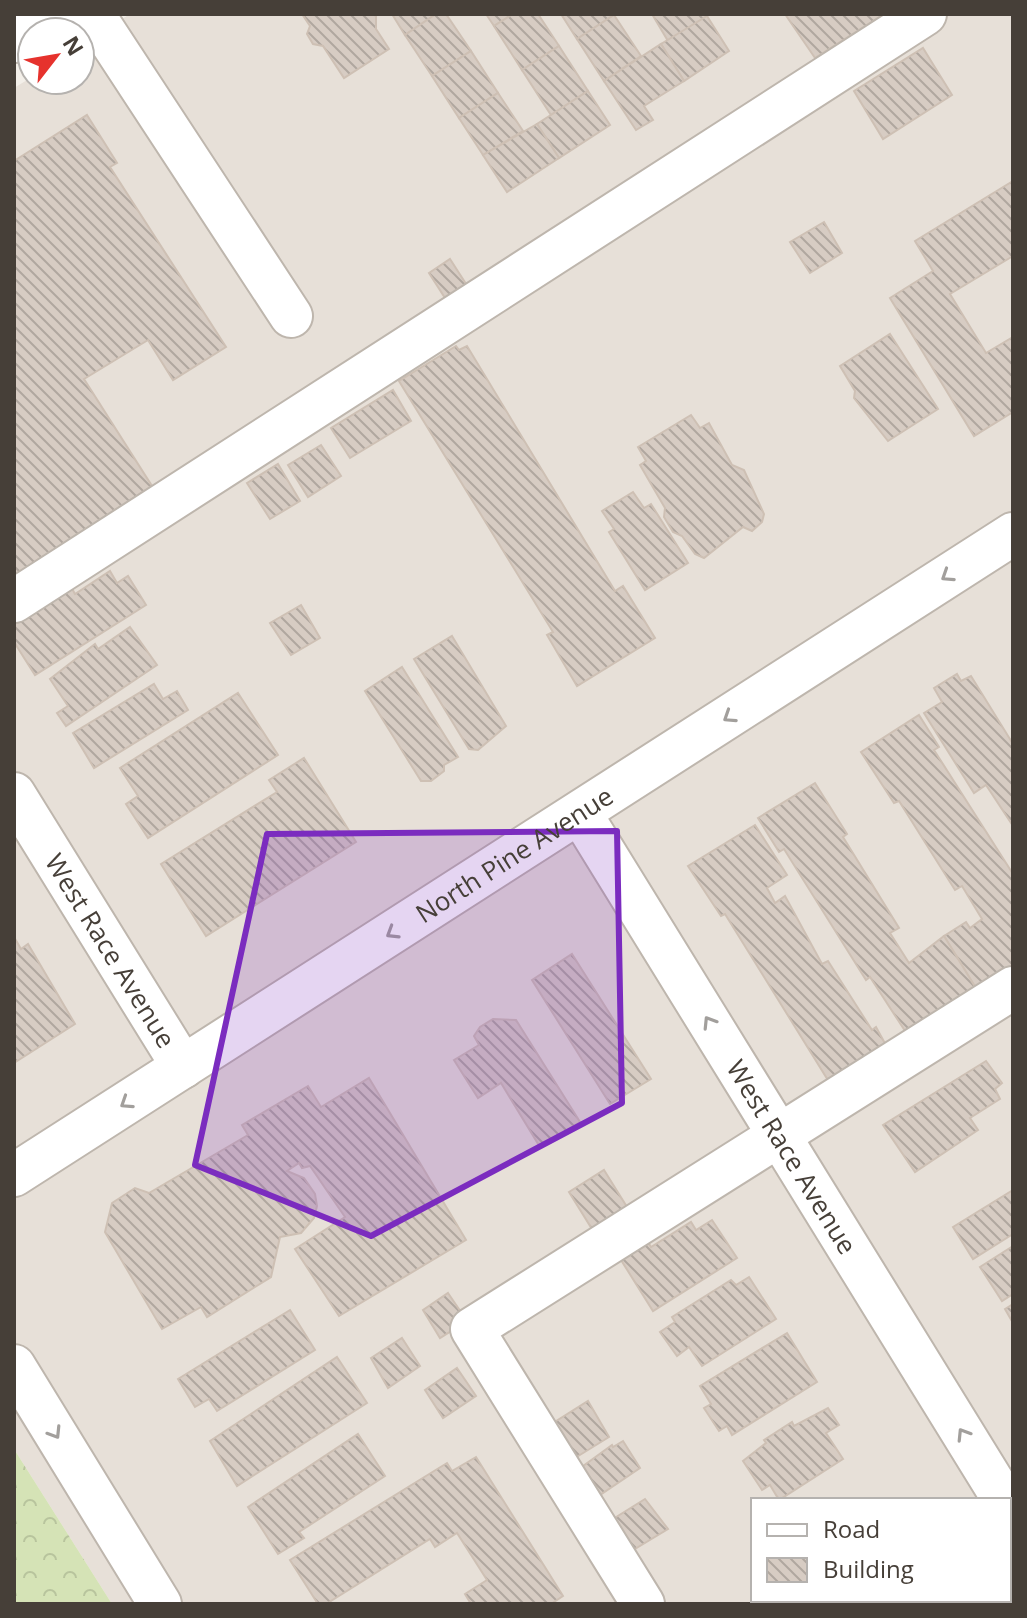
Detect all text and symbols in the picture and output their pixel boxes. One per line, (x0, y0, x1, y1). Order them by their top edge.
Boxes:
north arrow (16, 16, 96, 96)
text: N (57, 30, 91, 61)
one-way arrow (942, 566, 956, 581)
one-way arrow (723, 708, 738, 723)
street label: North Pine Avenue (408, 778, 620, 931)
street label: West Race Avenue (37, 847, 185, 1054)
one-way arrow (387, 924, 401, 939)
one-way arrow (703, 1016, 719, 1031)
street label: West Race Avenue (719, 1053, 866, 1261)
one-way arrow (120, 1094, 135, 1109)
one-way arrow (45, 1424, 61, 1439)
one-way arrow (958, 1428, 973, 1443)
legend (751, 1498, 1011, 1602)
text: Road (823, 1512, 880, 1545)
text: Building (823, 1552, 914, 1585)

